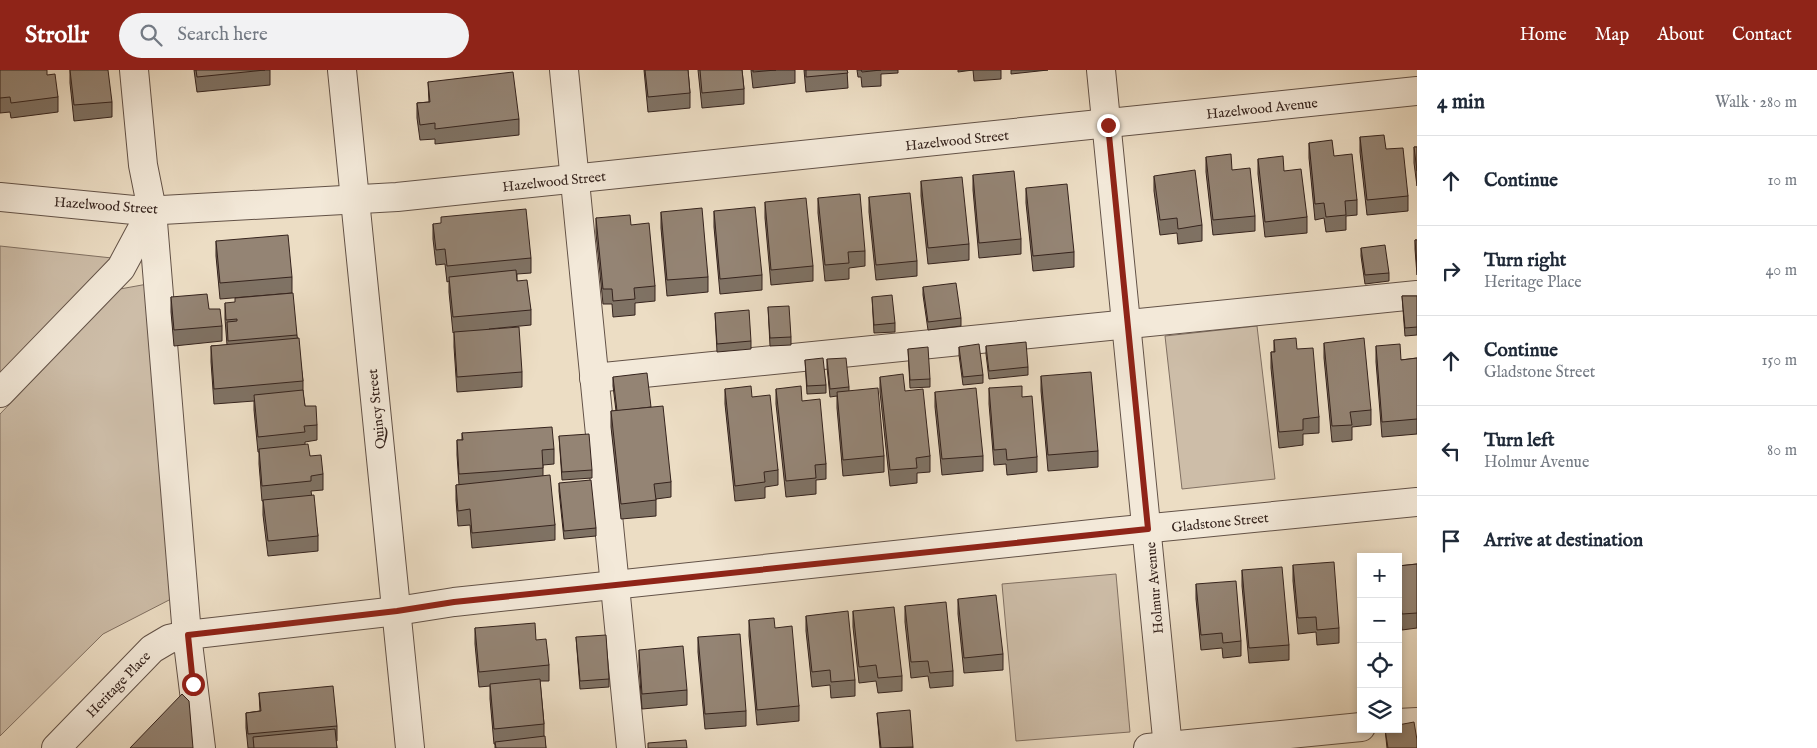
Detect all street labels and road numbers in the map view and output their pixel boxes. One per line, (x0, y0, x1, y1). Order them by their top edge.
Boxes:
street label: Hazelwood Avenue (1205, 94, 1319, 124)
street label: Hazelwood Street (904, 127, 1010, 155)
street label: Hazelwood Street (501, 168, 607, 196)
street label: Hazelwood Street (53, 193, 159, 219)
street label: Quincy Street (364, 368, 390, 450)
street label: Gladstone Street (1171, 509, 1270, 537)
street label: Holmur Avenue (1142, 541, 1168, 635)
street label: Heritage Place (83, 647, 155, 722)

